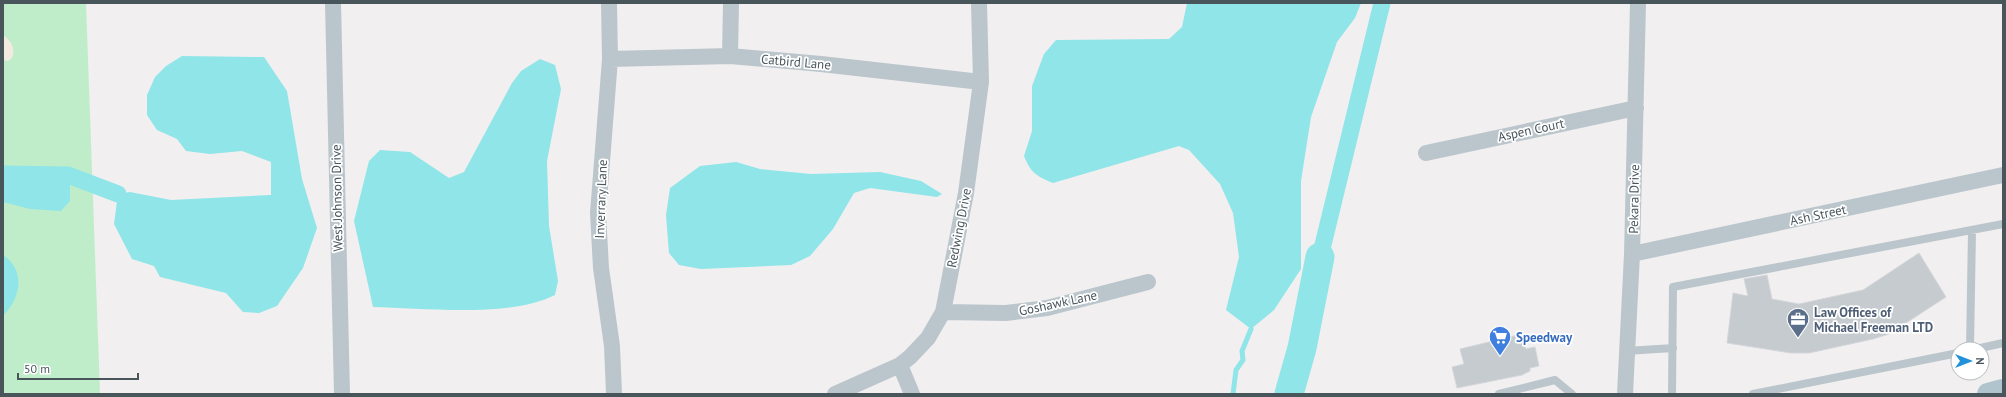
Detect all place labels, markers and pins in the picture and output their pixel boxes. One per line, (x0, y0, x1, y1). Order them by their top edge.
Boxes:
place label: Law Offices of Michael Freeman LTD (1814, 304, 1933, 336)
office icon: Law Offices of Michael Freeman LTD (1785, 306, 1811, 339)
supermarket icon: Speedway (1487, 324, 1513, 357)
place label: Speedway (1516, 329, 1573, 346)

